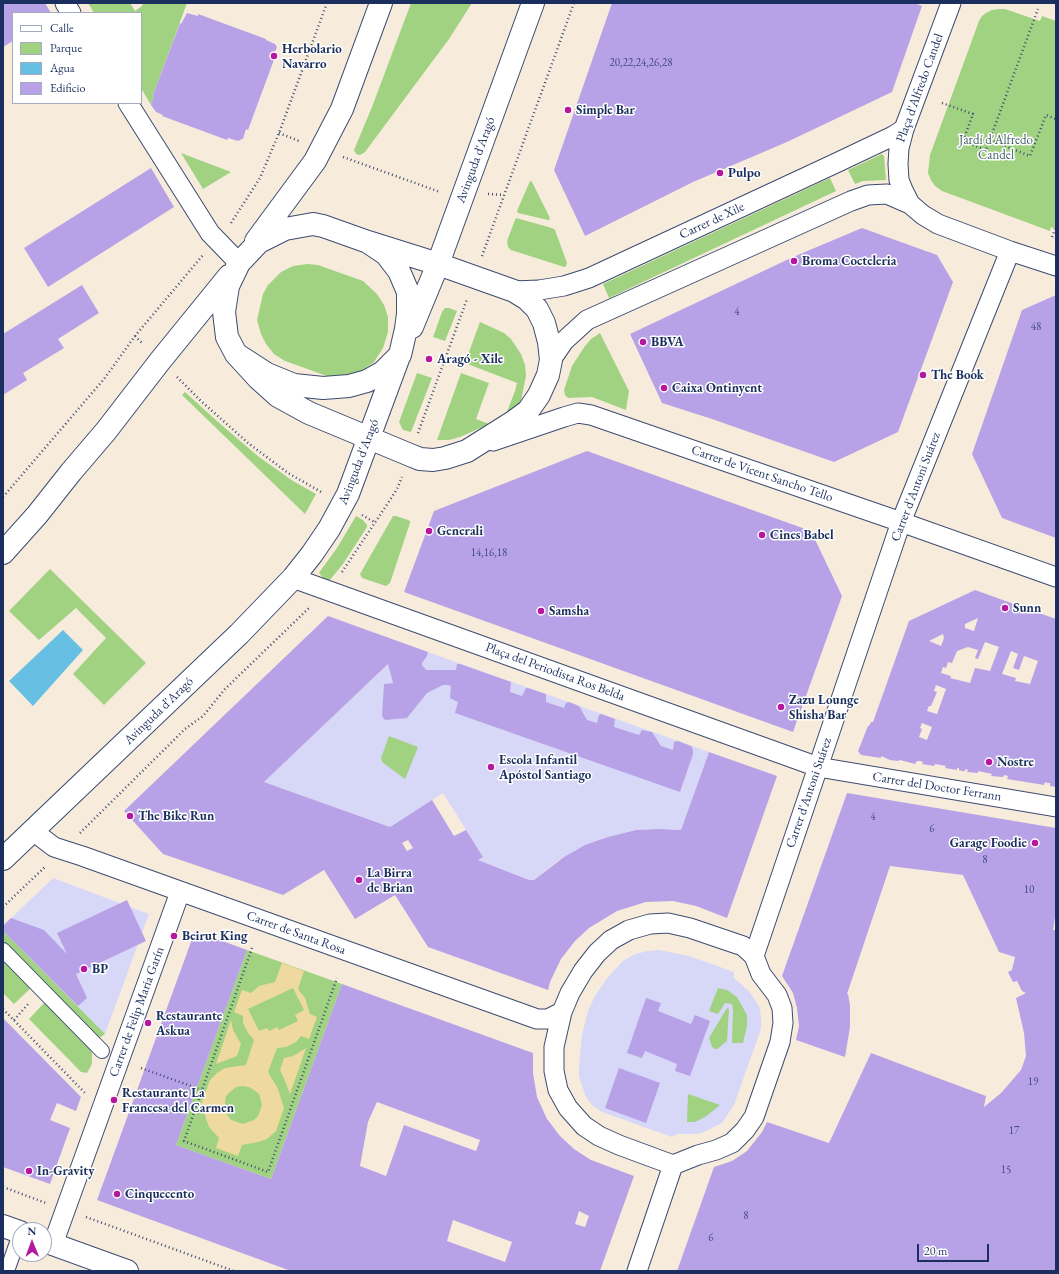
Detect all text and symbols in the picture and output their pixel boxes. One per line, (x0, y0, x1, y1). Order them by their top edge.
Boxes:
legend (12, 12, 142, 104)
text: Calle (50, 20, 74, 36)
street label: Plaça d'Alfredo Candel (893, 31, 947, 145)
text: Parque (50, 40, 82, 56)
place label: Herbolario Navarro (282, 41, 342, 72)
marker: Herbolario Navarro (269, 51, 279, 61)
house number: 20,22,24,26,28 (610, 56, 672, 70)
text: Agua (50, 60, 75, 76)
text: Edificio (50, 80, 85, 96)
place label: Simple Bar (576, 102, 635, 118)
marker: Simple Bar (563, 105, 573, 115)
street label: Avinguda d'Aragó (453, 115, 499, 205)
park label: Jardí d'Alfredo Candel (959, 132, 1033, 163)
place label: Pulpo (728, 165, 760, 181)
marker: Pulpo (715, 168, 725, 178)
street label: Carrer de Xile (677, 199, 747, 243)
place label: Broma Cocteleria (802, 253, 896, 269)
marker: Broma Cocteleria (789, 256, 799, 266)
house number: 4 (734, 305, 740, 319)
house number: 48 (1031, 320, 1041, 334)
place label: BBVA (651, 334, 684, 350)
marker: BBVA (638, 337, 648, 347)
place label: Aragó - Xile (437, 351, 503, 367)
marker: Aragó - Xile (424, 354, 434, 364)
place label: The Book (931, 367, 984, 383)
marker: The Book (918, 370, 928, 380)
place label: Caixa Ontinyent (672, 380, 762, 396)
marker: Caixa Ontinyent (659, 383, 669, 393)
street label: Avinguda d'Aragó (336, 417, 382, 507)
street label: Carrer d'Antoni Suárez (888, 430, 944, 544)
street label: Carrer de Vicent Sancho Tello (689, 442, 835, 506)
place label: Generali (437, 523, 483, 539)
marker: Generali (424, 526, 434, 536)
place label: Cines Babel (770, 527, 834, 543)
marker: Cines Babel (757, 530, 767, 540)
house number: 14,16,18 (471, 546, 507, 560)
place label: Sunn (1013, 600, 1041, 616)
place label: Samsha (549, 603, 589, 619)
marker: Sunn (1000, 603, 1010, 613)
marker: Samsha (536, 606, 546, 616)
street label: Plaça del Periodista Ros Belda (483, 639, 627, 705)
street label: Avinguda d'Aragó (121, 674, 197, 748)
place label: Zazu Lounge Shisha Bar (789, 692, 859, 723)
marker: Zazu Lounge Shisha Bar (776, 702, 786, 712)
street label: Carrer d'Antoni Suárez (783, 736, 835, 850)
place label: Escola Infantil Apóstol Santiago (499, 752, 591, 783)
place label: Nostre (997, 754, 1034, 770)
marker: Nostre (984, 757, 994, 767)
marker: Escola Infantil Apóstol Santiago (486, 762, 496, 772)
street label: Carrer del Doctor Ferrann (871, 769, 1003, 805)
place label: The Bike Run (138, 808, 214, 824)
house number: 4 (870, 810, 876, 824)
marker: The Bike Run (125, 811, 135, 821)
house number: 6 (929, 822, 935, 836)
place label: Garage Foodie (950, 835, 1027, 851)
marker: Garage Foodie (1030, 838, 1040, 848)
house number: 8 (982, 853, 988, 867)
place label: La Birra de Brian (367, 865, 413, 896)
marker: La Birra de Brian (354, 875, 364, 885)
house number: 10 (1024, 883, 1034, 897)
street label: Carrer de Santa Rosa (244, 908, 348, 958)
place label: Beirut King (182, 928, 248, 944)
marker: Beirut King (169, 931, 179, 941)
street label: Carrer de Felip Maria Garín (106, 945, 168, 1079)
place label: BP (92, 961, 108, 977)
marker: BP (79, 964, 89, 974)
place label: Restaurante Askua (156, 1008, 222, 1039)
marker: Restaurante Askua (143, 1018, 153, 1028)
house number: 19 (1028, 1075, 1038, 1089)
place label: Restaurante La Francesa del Carmen (122, 1085, 234, 1116)
marker: Restaurante La Francesa del Carmen (109, 1095, 119, 1105)
house number: 17 (1009, 1124, 1019, 1138)
place label: In-Gravity (37, 1163, 94, 1179)
house number: 15 (1001, 1163, 1011, 1177)
marker: In-Gravity (24, 1166, 34, 1176)
place label: Cinquecento (125, 1186, 194, 1202)
marker: Cinquecento (112, 1189, 122, 1199)
house number: 8 (743, 1209, 749, 1223)
north arrow (12, 1222, 52, 1262)
text: N (27, 1224, 36, 1238)
house number: 6 (708, 1231, 714, 1245)
scale bar (919, 1236, 991, 1262)
text: 20 m (924, 1243, 947, 1259)

